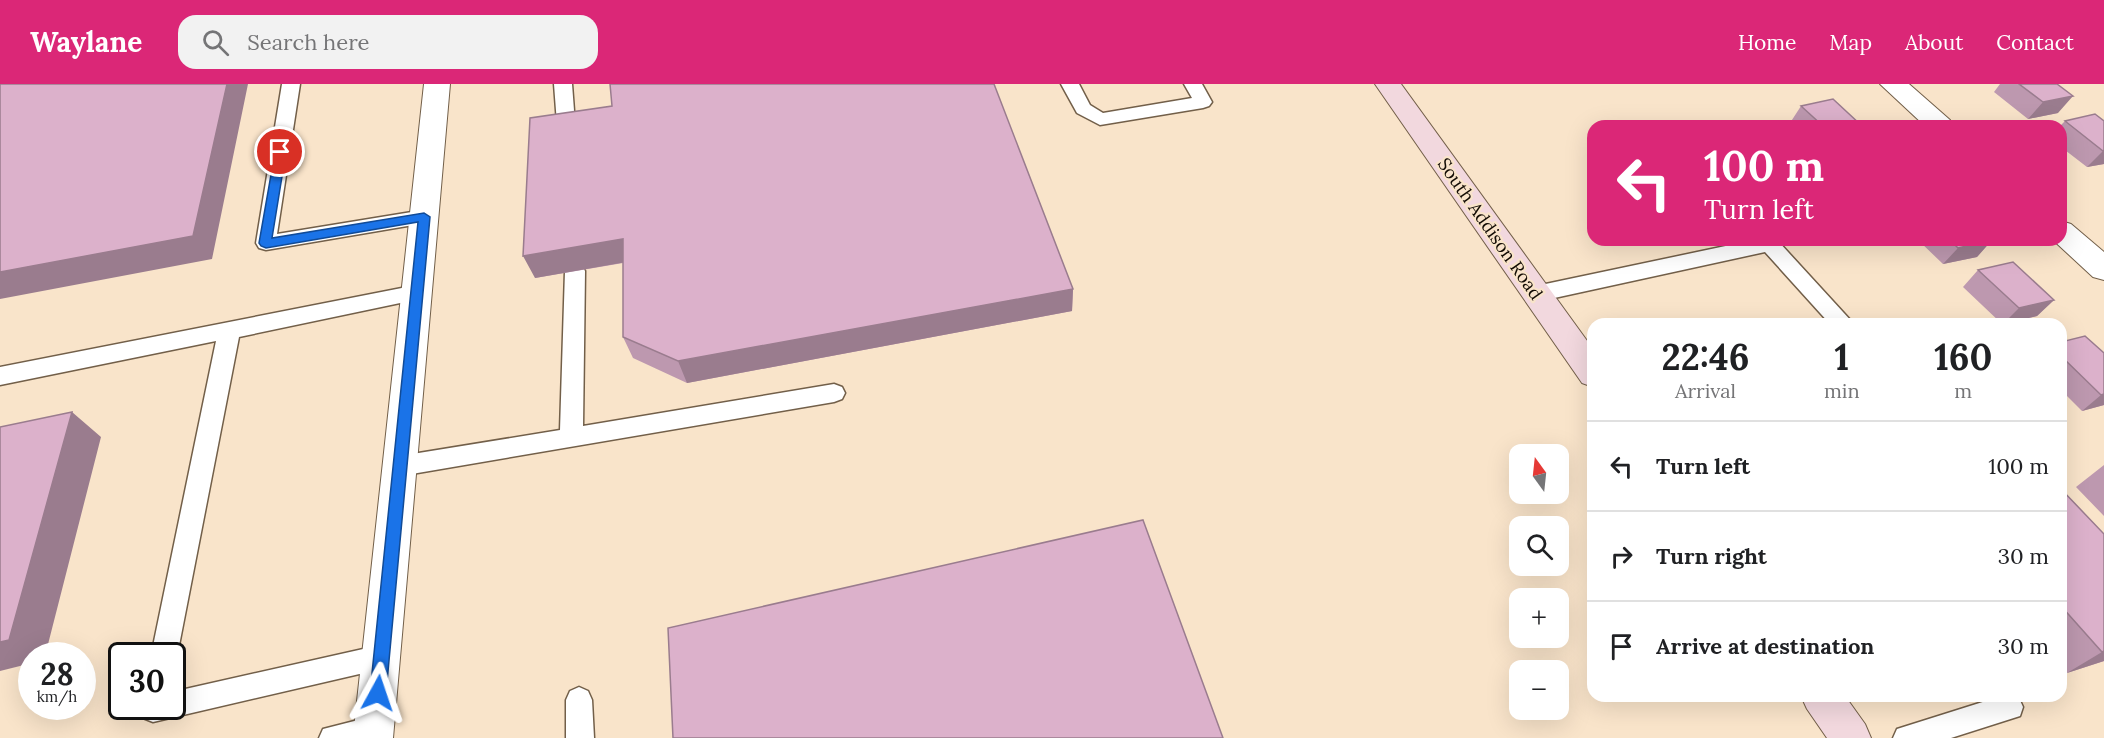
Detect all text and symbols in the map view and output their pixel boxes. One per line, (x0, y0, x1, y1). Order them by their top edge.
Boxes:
search box (178, 15, 598, 69)
text: Waylane (30, 24, 142, 60)
icon: search (199, 26, 232, 59)
text: Search here (247, 28, 370, 56)
text: Home (1738, 29, 1796, 56)
text: Map (1829, 29, 1872, 56)
text: About (1905, 29, 1963, 56)
text: Contact (1996, 29, 2074, 56)
pin (254, 126, 305, 177)
icon: arrive (263, 135, 296, 168)
text: 100 m (1704, 139, 1824, 193)
icon: left (1605, 144, 1683, 222)
street label: South Addison Road (1433, 153, 1548, 304)
text: Turn left (1704, 192, 1814, 226)
text: 22:46 (1662, 334, 1749, 380)
text: 1 (1834, 334, 1849, 380)
text: 160 (1934, 334, 1992, 380)
text: Arrival (1675, 378, 1736, 403)
text: min (1824, 378, 1860, 403)
text: m (1954, 378, 1972, 403)
north arrow (1509, 444, 1569, 504)
map controls (1509, 444, 1569, 720)
icon: left (1605, 450, 1638, 483)
text: Turn left (1656, 452, 1750, 480)
text: 100 m (1988, 452, 2049, 480)
button: search (1509, 516, 1569, 576)
icon: right (1605, 540, 1638, 573)
text: Turn right (1656, 542, 1767, 570)
text: 30 m (1998, 542, 2049, 570)
button: + (1509, 588, 1569, 648)
icon: arrive (1605, 630, 1638, 663)
text: Arrive at destination (1656, 632, 1874, 660)
text: 30 m (1998, 632, 2049, 660)
speed limit sign: 30 (108, 642, 186, 720)
text: 28 (40, 655, 74, 693)
button: − (1509, 660, 1569, 720)
position arrow (346, 661, 410, 725)
text: km/h (37, 687, 77, 706)

